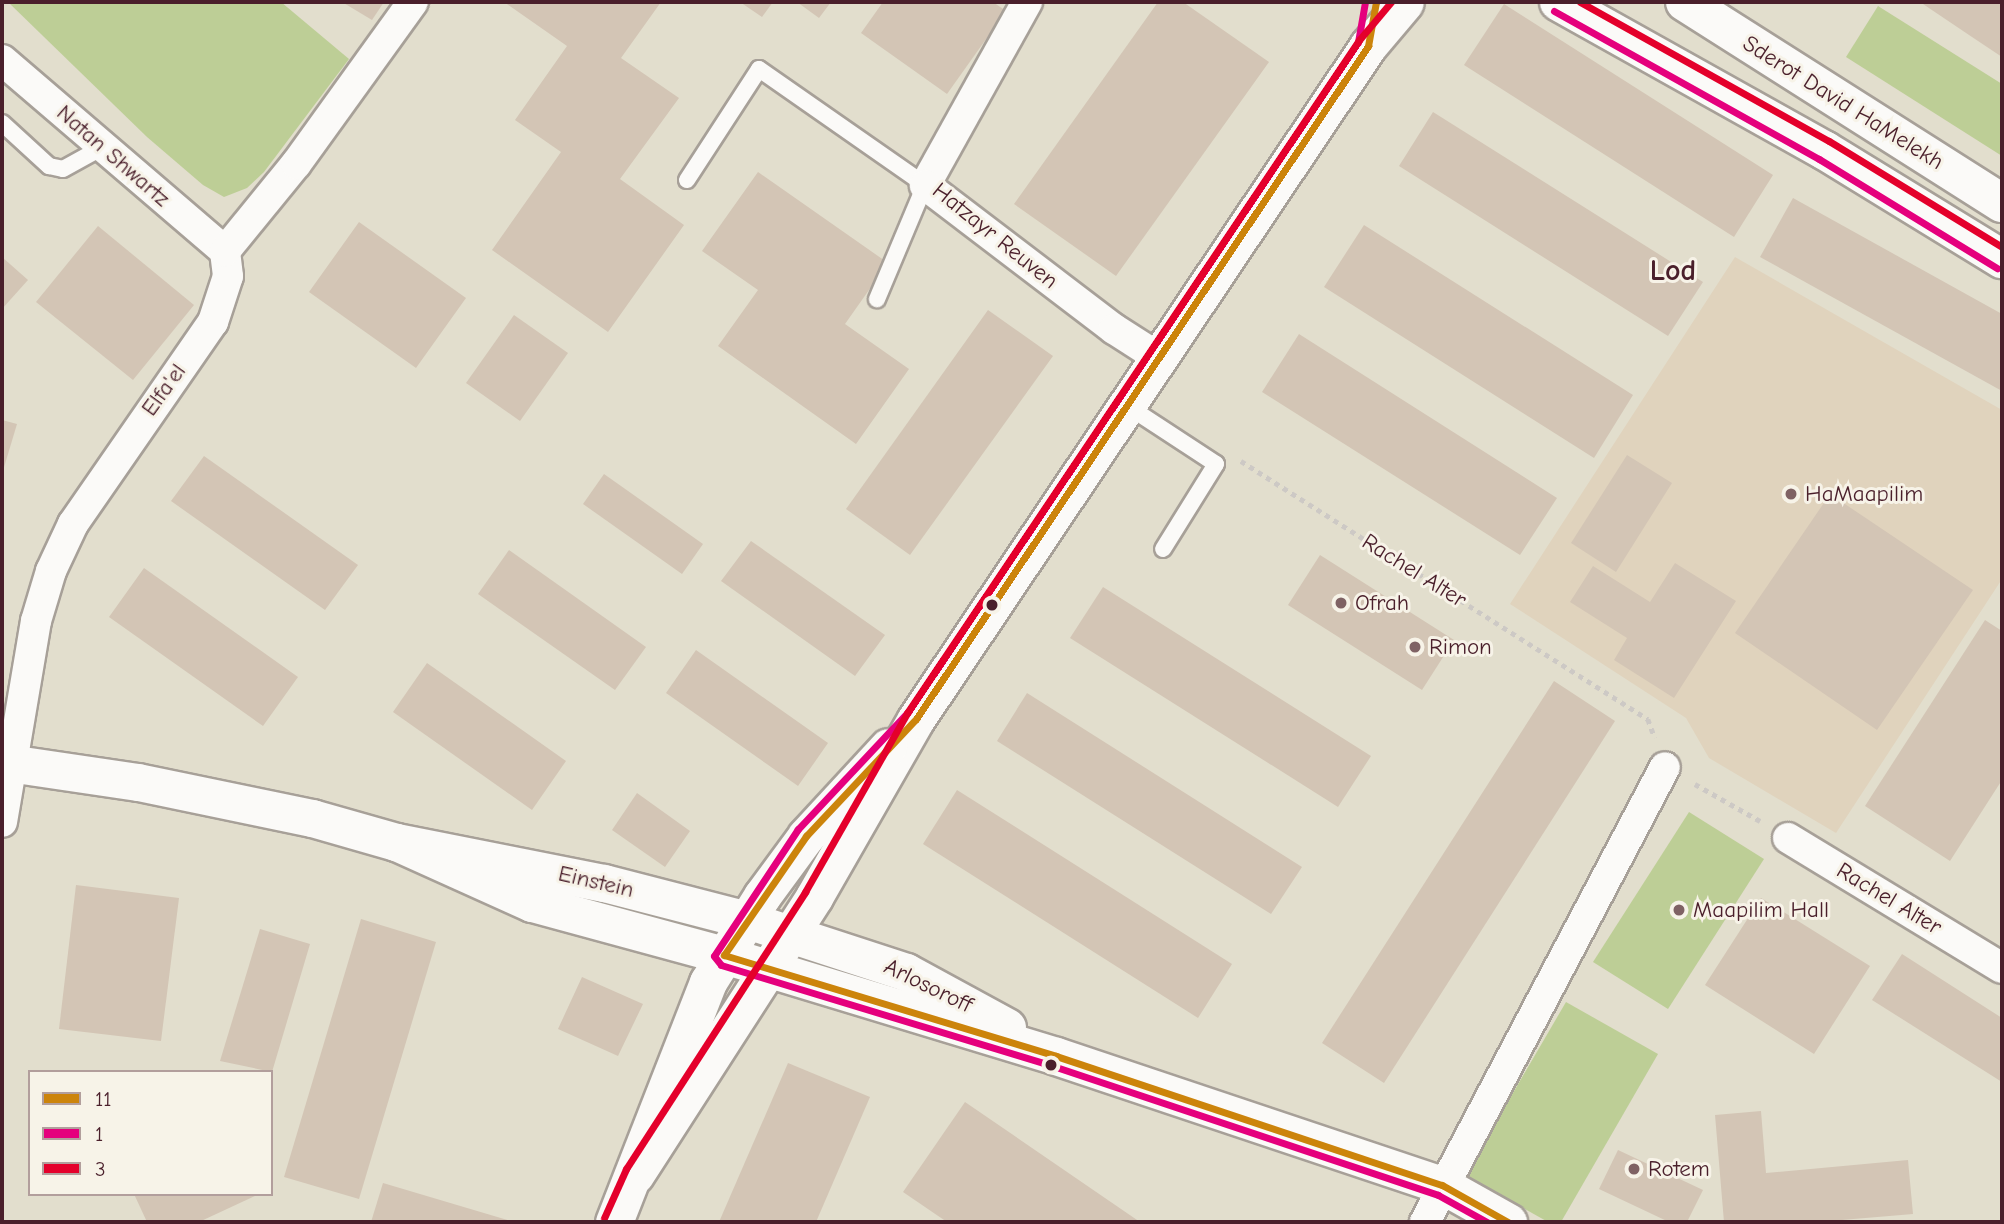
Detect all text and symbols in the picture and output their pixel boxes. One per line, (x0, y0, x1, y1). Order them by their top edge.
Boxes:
street label: Sderot David HaMelekh (1737, 30, 1949, 176)
street label: Natan Shwartz (51, 99, 175, 213)
street label: Hatzayr Reuven (927, 177, 1063, 295)
district label: Lod (1650, 253, 1696, 289)
street label: Elfa'el (136, 358, 192, 422)
place label: HaMaapilim (1805, 480, 1923, 508)
marker: HaMaapilim (1783, 486, 1799, 502)
street label: Rachel Alter (1357, 528, 1471, 614)
place label: Ofrah (1355, 589, 1409, 617)
marker: Ofrah (1333, 595, 1349, 611)
unlabelled marker (985, 598, 999, 612)
place label: Rimon (1429, 633, 1492, 661)
marker: Rimon (1407, 639, 1423, 655)
street label: Rachel Alter (1831, 857, 1947, 941)
street label: Einstein (556, 860, 636, 904)
place label: Maapilim Hall (1693, 896, 1829, 924)
marker: Maapilim Hall (1671, 902, 1687, 918)
street label: Arlosoroff (879, 953, 977, 1019)
unlabelled marker (1044, 1058, 1058, 1072)
legend (28, 1070, 273, 1196)
text: 11 (95, 1087, 112, 1111)
text: 1 (95, 1122, 103, 1146)
place label: Rotem (1648, 1155, 1710, 1183)
text: 3 (95, 1157, 106, 1181)
marker: Rotem (1626, 1161, 1642, 1177)

